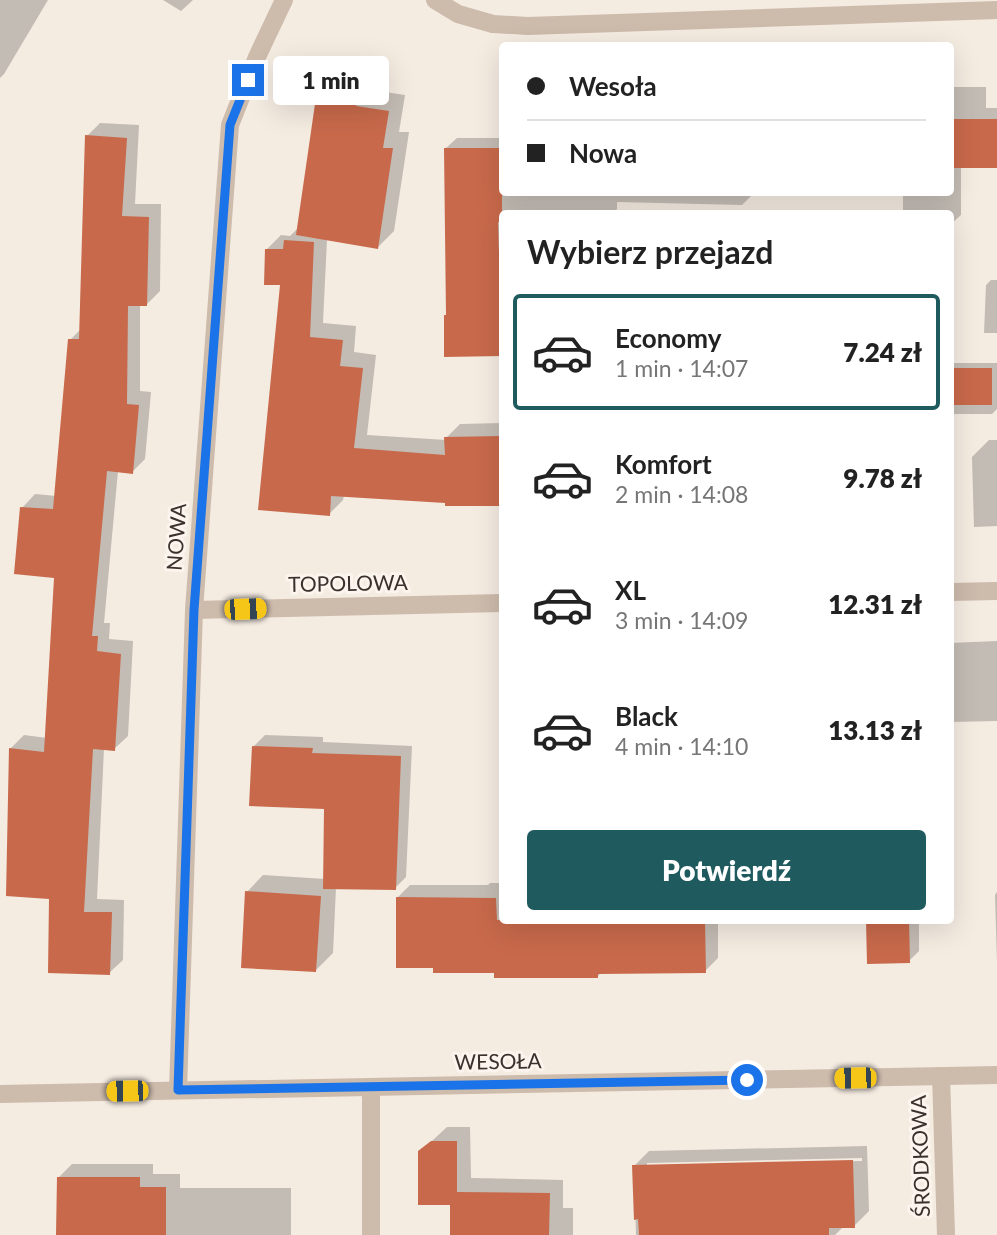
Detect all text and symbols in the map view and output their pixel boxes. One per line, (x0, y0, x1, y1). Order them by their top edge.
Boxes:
callout: 1 min (272, 56, 388, 104)
route end (232, 64, 264, 96)
text: 1 min (302, 66, 360, 94)
text: Wesoła (569, 70, 657, 102)
text: Nowa (569, 137, 637, 169)
text: Wybierz przejazd (527, 232, 773, 271)
icon: car (531, 321, 594, 384)
text: Economy (615, 322, 721, 354)
text: 7.24 zł (843, 336, 922, 368)
text: 1 min · 14:07 (615, 354, 748, 382)
icon: car (531, 447, 594, 510)
text: Komfort (615, 448, 712, 480)
text: 9.78 zł (843, 462, 922, 494)
text: 2 min · 14:08 (615, 480, 748, 508)
street label: NOWA (161, 501, 190, 572)
street label: TOPOLOWA (288, 569, 409, 596)
icon: car (531, 573, 594, 636)
text: XL (615, 574, 646, 606)
text: 12.31 zł (828, 588, 922, 620)
car (224, 598, 267, 620)
text: 3 min · 14:09 (615, 606, 748, 634)
icon: car (531, 699, 594, 762)
text: Black (615, 700, 678, 732)
text: 13.13 zł (828, 714, 922, 746)
text: 4 min · 14:10 (615, 732, 748, 760)
button: Potwierdź (527, 830, 926, 910)
street label: WESOŁA (454, 1047, 543, 1074)
route start (731, 1064, 763, 1096)
car (834, 1067, 877, 1089)
car (106, 1080, 149, 1102)
street label: ŚRODKOWA (905, 1094, 934, 1217)

